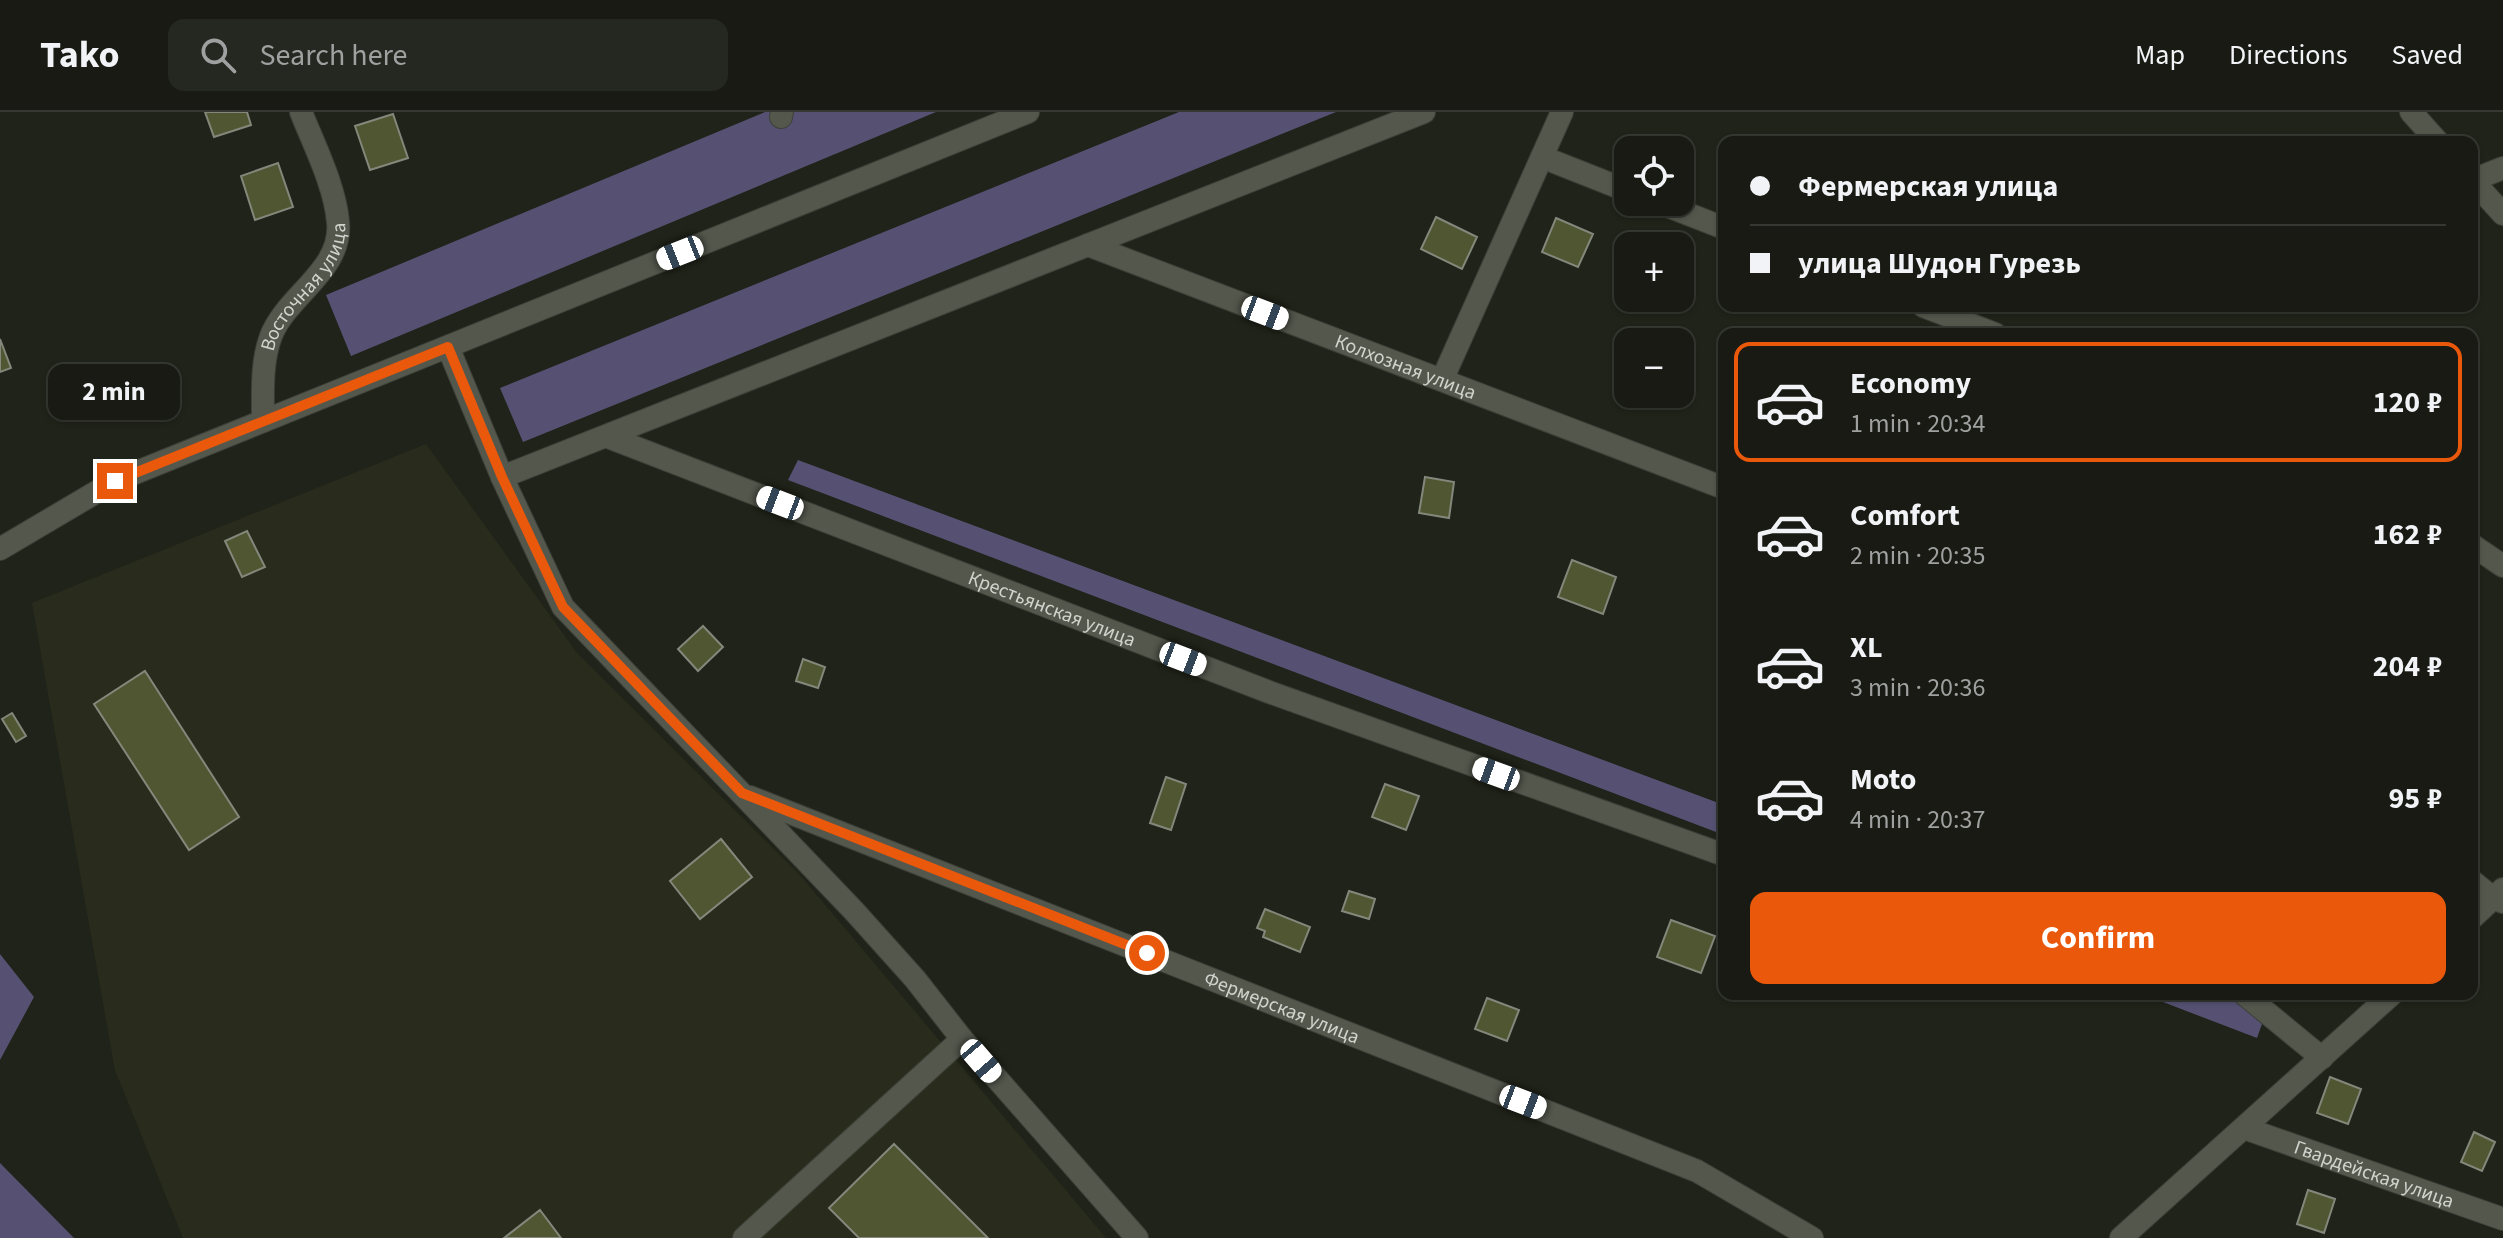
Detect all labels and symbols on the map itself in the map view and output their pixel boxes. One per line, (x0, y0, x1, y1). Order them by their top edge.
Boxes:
street label: Восточная улица (254, 223, 353, 354)
car (653, 233, 707, 273)
car (1238, 293, 1292, 333)
street label: Колхозная улица (1331, 328, 1480, 407)
callout: 2 min (49, 365, 181, 421)
route end (97, 463, 133, 499)
car (753, 483, 807, 523)
street label: Крестьянская улица (964, 564, 1140, 654)
car (1156, 639, 1210, 679)
car (1469, 755, 1523, 793)
route start (1129, 935, 1165, 971)
street label: Фермерская улица (1200, 965, 1364, 1051)
car (956, 1035, 1006, 1087)
car (1496, 1082, 1550, 1122)
street label: Гвардейская улица (2290, 1134, 2458, 1216)

